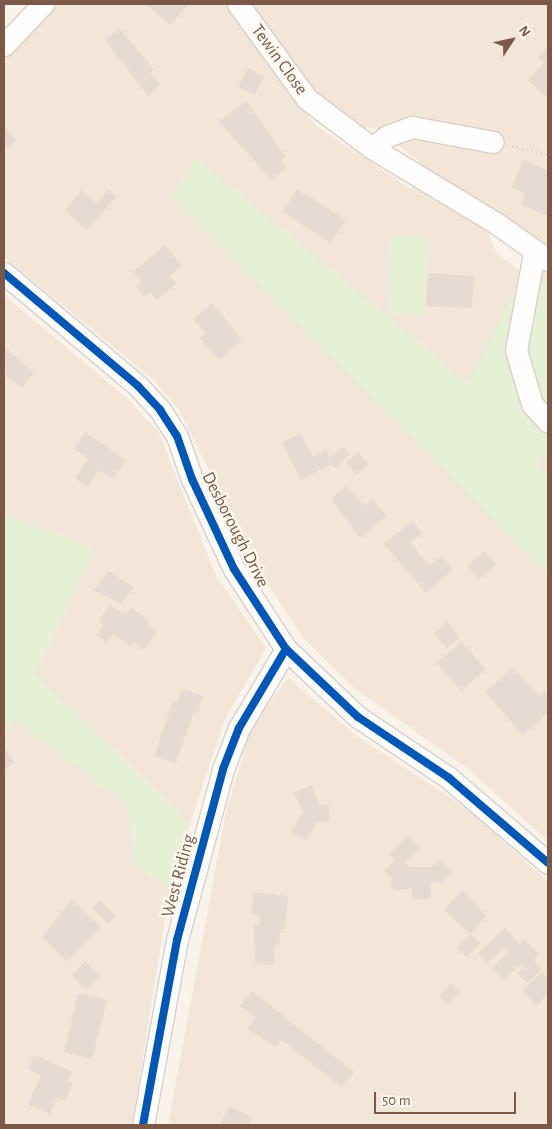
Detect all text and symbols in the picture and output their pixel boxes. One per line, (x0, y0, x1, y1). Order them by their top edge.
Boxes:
north arrow (487, 15, 537, 65)
street label: Tewin Close (246, 20, 312, 100)
text: N (516, 23, 533, 39)
street label: Desborough Drive (197, 469, 273, 591)
street label: West Riding (158, 832, 200, 920)
scale bar (377, 1082, 520, 1114)
text: 50 m (382, 1093, 411, 1108)

